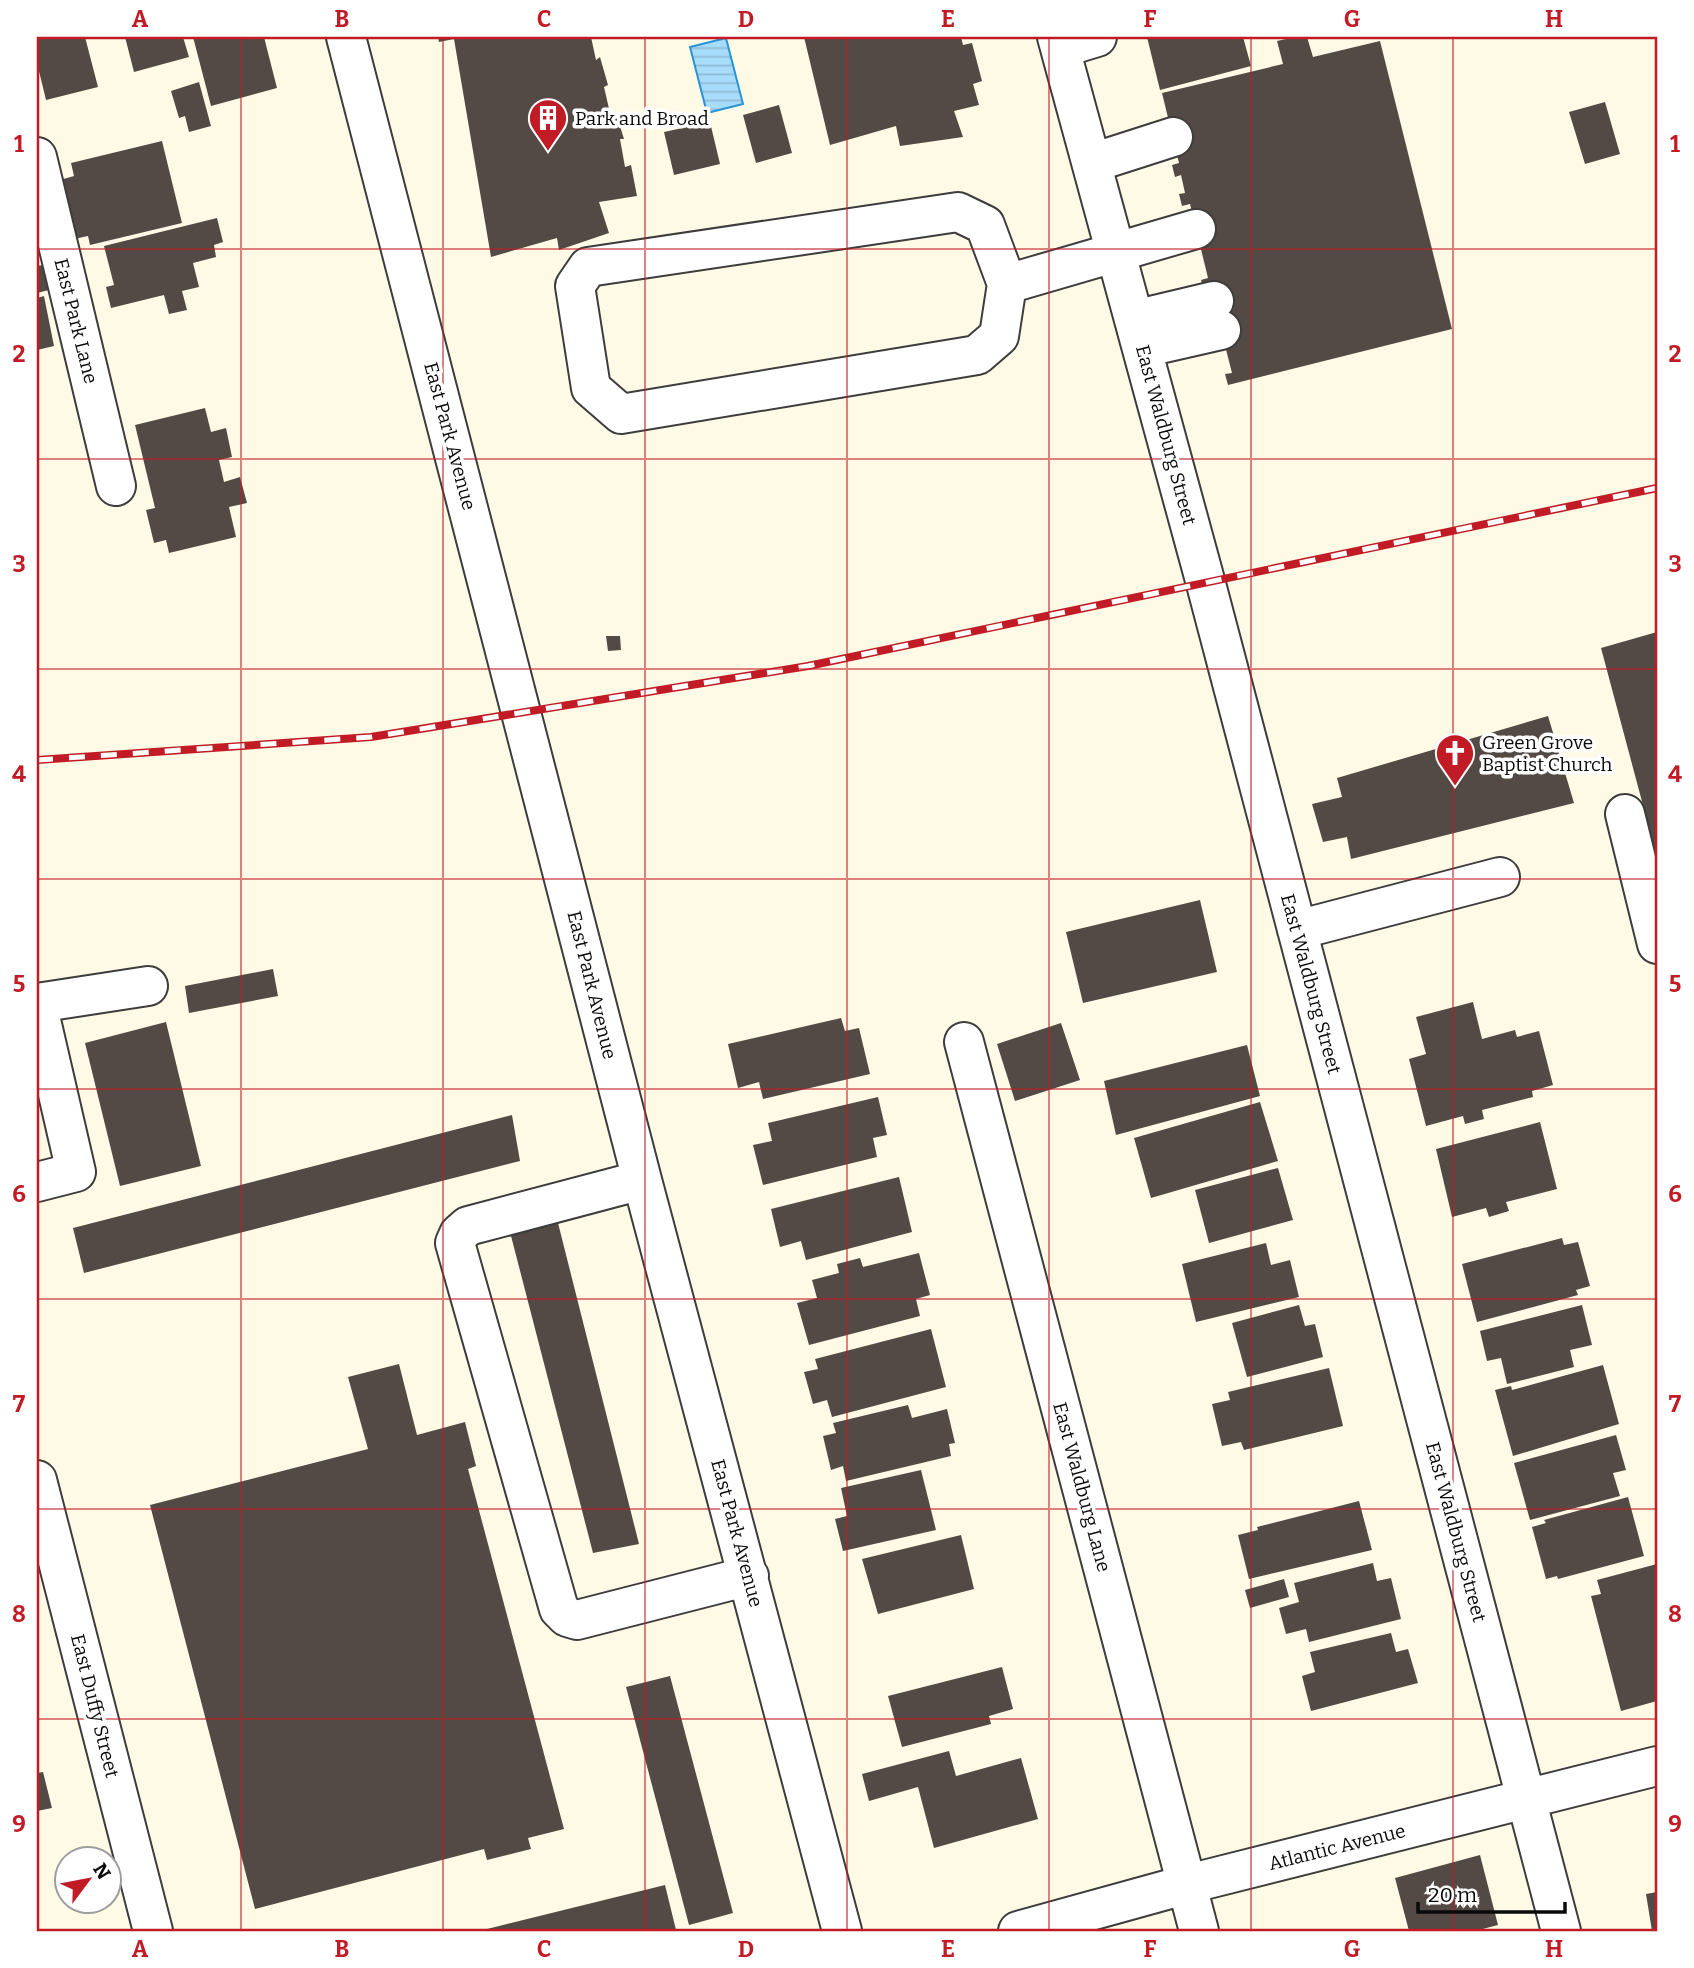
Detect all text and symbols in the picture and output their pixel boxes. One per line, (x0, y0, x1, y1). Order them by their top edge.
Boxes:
text: A (132, 5, 149, 33)
text: B (335, 5, 349, 33)
text: C (537, 5, 551, 33)
text: D (738, 5, 754, 33)
text: E (941, 5, 955, 33)
text: F (1144, 5, 1157, 33)
text: G (1344, 5, 1361, 33)
text: H (1545, 5, 1563, 33)
building icon: Park and Broad (527, 97, 569, 152)
place label: Park and Broad (575, 107, 709, 130)
text: 1 (14, 130, 24, 158)
text: 1 (1670, 130, 1680, 158)
street label: East Park Lane (49, 256, 103, 386)
text: 2 (13, 340, 26, 368)
text: 2 (1669, 340, 1682, 368)
street label: East Waldburg Street (1131, 342, 1201, 528)
street label: East Park Avenue (419, 359, 481, 513)
text: 3 (12, 550, 26, 578)
text: 3 (1668, 550, 1682, 578)
place label: Green Grove Baptist Church (1482, 731, 1612, 776)
church icon: Green Grove Baptist Church (1434, 732, 1476, 787)
text: 4 (12, 760, 26, 788)
text: 4 (1668, 760, 1682, 788)
street label: East Waldburg Street (1276, 891, 1346, 1077)
street label: East Park Avenue (562, 908, 622, 1062)
text: 5 (13, 970, 25, 998)
text: 5 (1669, 970, 1681, 998)
text: 6 (12, 1180, 26, 1208)
text: 6 (1668, 1180, 1682, 1208)
text: 7 (13, 1390, 26, 1418)
text: 7 (1669, 1390, 1682, 1418)
street label: East Waldburg Lane (1048, 1400, 1116, 1574)
street label: East Waldburg Street (1421, 1439, 1491, 1625)
street label: East Park Avenue (706, 1456, 768, 1610)
text: 8 (12, 1600, 26, 1628)
text: 8 (1668, 1600, 1682, 1628)
street label: East Duffy Street (66, 1632, 124, 1780)
text: 9 (12, 1810, 26, 1838)
text: 9 (1668, 1810, 1682, 1838)
street label: Atlantic Avenue (1266, 1819, 1408, 1875)
north arrow (52, 1846, 122, 1916)
text: N (88, 1859, 116, 1884)
scale bar (1418, 1870, 1564, 1914)
text: 20 m (1428, 1882, 1477, 1908)
text: A (132, 1935, 149, 1963)
text: B (335, 1935, 349, 1963)
text: C (537, 1935, 551, 1963)
text: D (738, 1935, 754, 1963)
text: E (941, 1935, 955, 1963)
text: F (1144, 1935, 1157, 1963)
text: G (1344, 1935, 1361, 1963)
text: H (1545, 1935, 1563, 1963)

